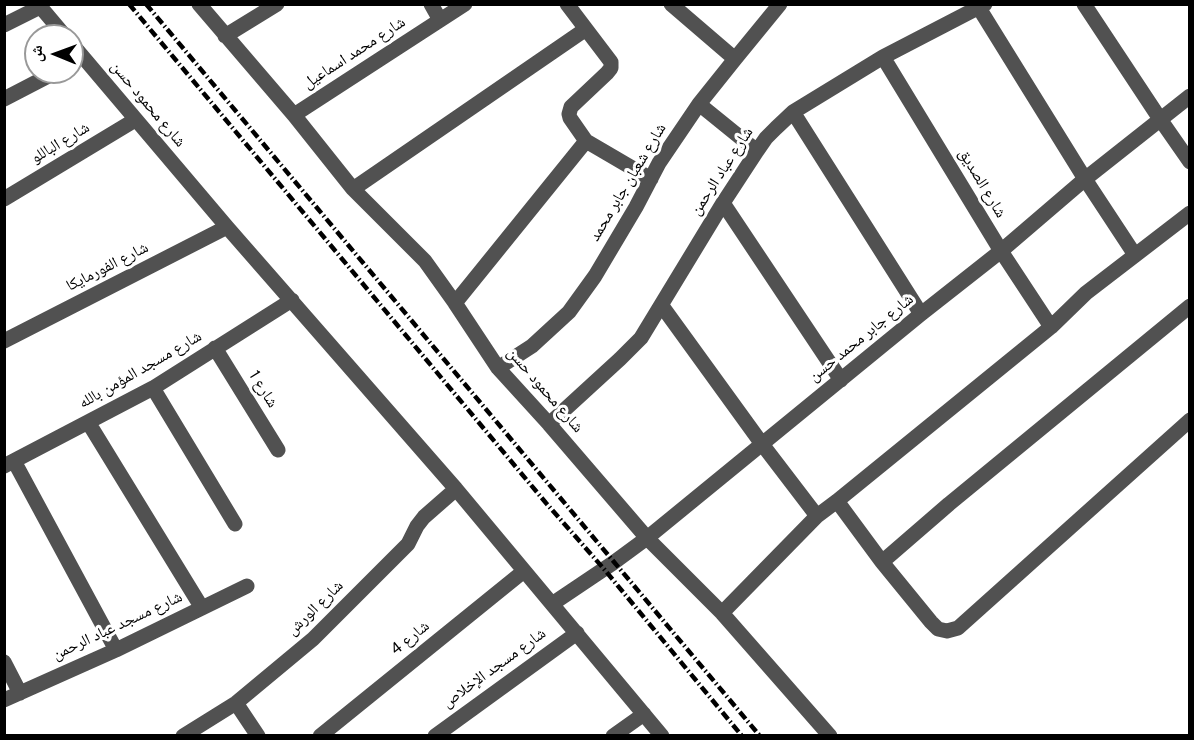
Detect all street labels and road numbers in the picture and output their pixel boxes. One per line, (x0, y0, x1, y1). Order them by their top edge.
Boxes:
street label: شارع محمد اسماعيل (300, 14, 410, 94)
street label: شارع محمود حسن (105, 58, 189, 152)
street label: شارع الباللو (28, 119, 94, 169)
street label: شارع شعبان جابر محمد (586, 121, 672, 245)
street label: شارع عباد الرحمن (687, 124, 759, 220)
street label: شارع الصديق (953, 146, 1009, 222)
street label: شارع الفورمايكا (64, 239, 152, 297)
street label: شارع جابر محمد حسن (806, 291, 918, 387)
street label: شارع مسجد المؤمن بالله (76, 328, 206, 414)
street label: شارع محمود حسن (502, 344, 586, 438)
street label: شارع 1 (243, 368, 281, 412)
street label: شارع الورش (284, 577, 348, 641)
street label: شارع مسجد عباد الرحمن (50, 588, 186, 666)
street label: شارع 4 (388, 618, 434, 660)
street label: شارع مسجد الإخلاص (439, 625, 551, 713)

